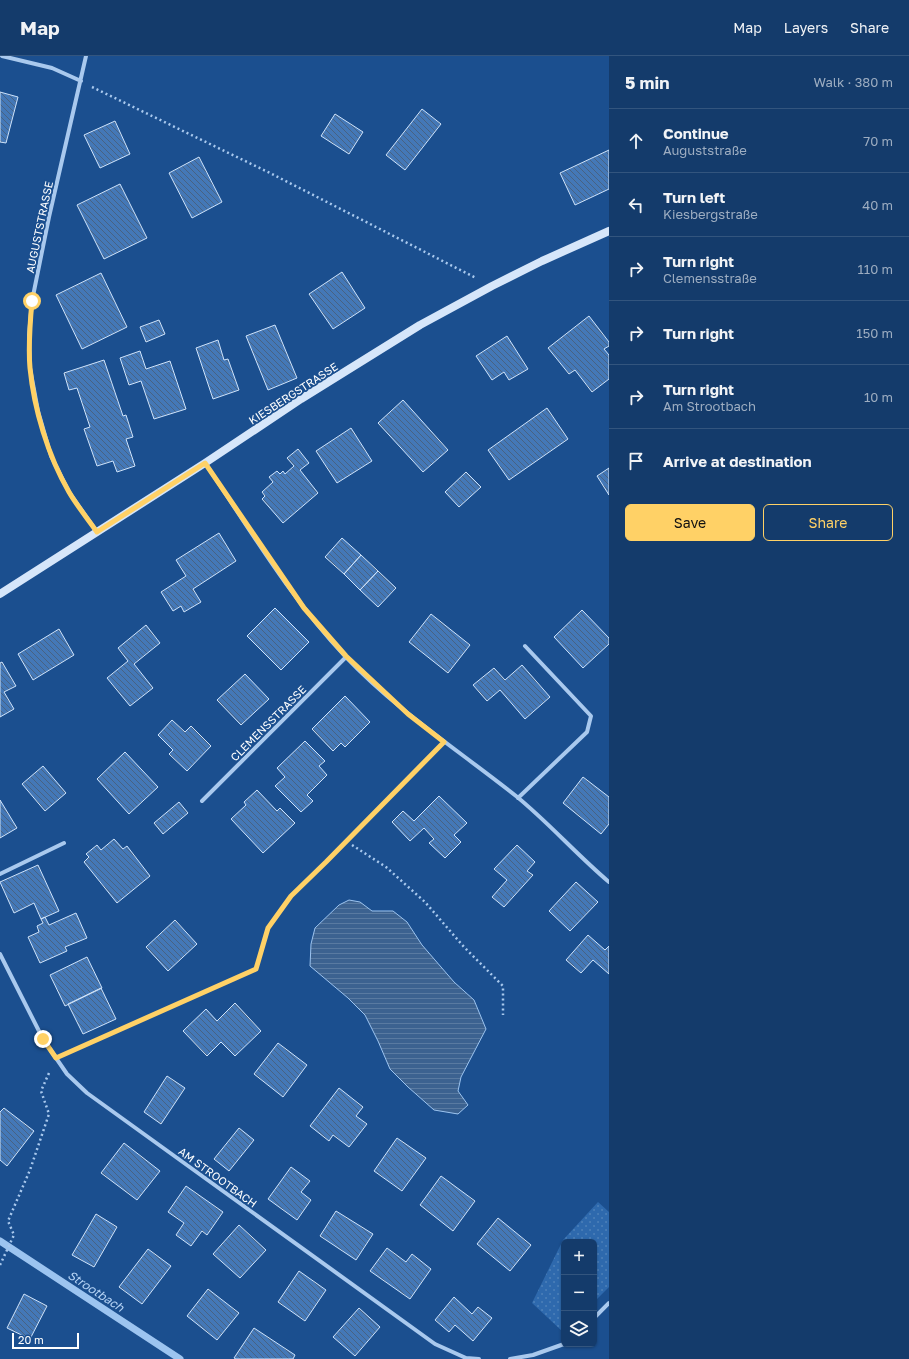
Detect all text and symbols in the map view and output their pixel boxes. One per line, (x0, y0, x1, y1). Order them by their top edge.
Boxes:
text: Map (20, 16, 60, 39)
text: Map (733, 19, 762, 36)
text: Layers (784, 19, 828, 36)
text: Share (850, 19, 889, 36)
text: 5 min (625, 72, 669, 93)
text: Walk · 380 m (813, 74, 893, 90)
text: Continue (663, 124, 729, 142)
icon: ahead (625, 130, 647, 152)
text: 70 m (863, 133, 893, 149)
text: Auguststraße (663, 142, 747, 158)
street label: AUGUSTSTRASSE (23, 180, 55, 274)
text: Turn left (663, 188, 725, 206)
icon: left (625, 194, 647, 216)
text: 40 m (862, 197, 893, 213)
text: Kiesbergstraße (663, 206, 758, 222)
text: Turn right (663, 252, 734, 270)
icon: right (625, 258, 647, 280)
text: 110 m (858, 261, 893, 277)
text: Clemensstraße (663, 270, 757, 286)
route start (23, 292, 41, 310)
icon: right (625, 322, 647, 344)
text: Turn right (663, 324, 734, 342)
text: 150 m (856, 325, 893, 341)
street label: KIESBERGSTRASSE (246, 359, 340, 427)
text: Turn right (663, 380, 734, 398)
icon: right (625, 386, 647, 408)
text: 10 m (864, 389, 893, 405)
text: Am Strootbach (663, 398, 756, 414)
icon: arrive (625, 450, 647, 472)
text: Arrive at destination (663, 452, 812, 470)
button: Save (625, 504, 755, 541)
button: Share (763, 504, 893, 541)
street label: CLEMENSSTRASSE (228, 682, 309, 763)
route end (34, 1030, 52, 1048)
street label: AM STROOTBACH (176, 1144, 260, 1210)
map controls (561, 1239, 597, 1347)
button: + (561, 1239, 597, 1275)
water label: Strootbach (65, 1267, 127, 1315)
button: − (561, 1275, 597, 1311)
button: layers (561, 1311, 597, 1347)
scale bar (12, 1331, 79, 1350)
text: 20 m (18, 1333, 44, 1346)

